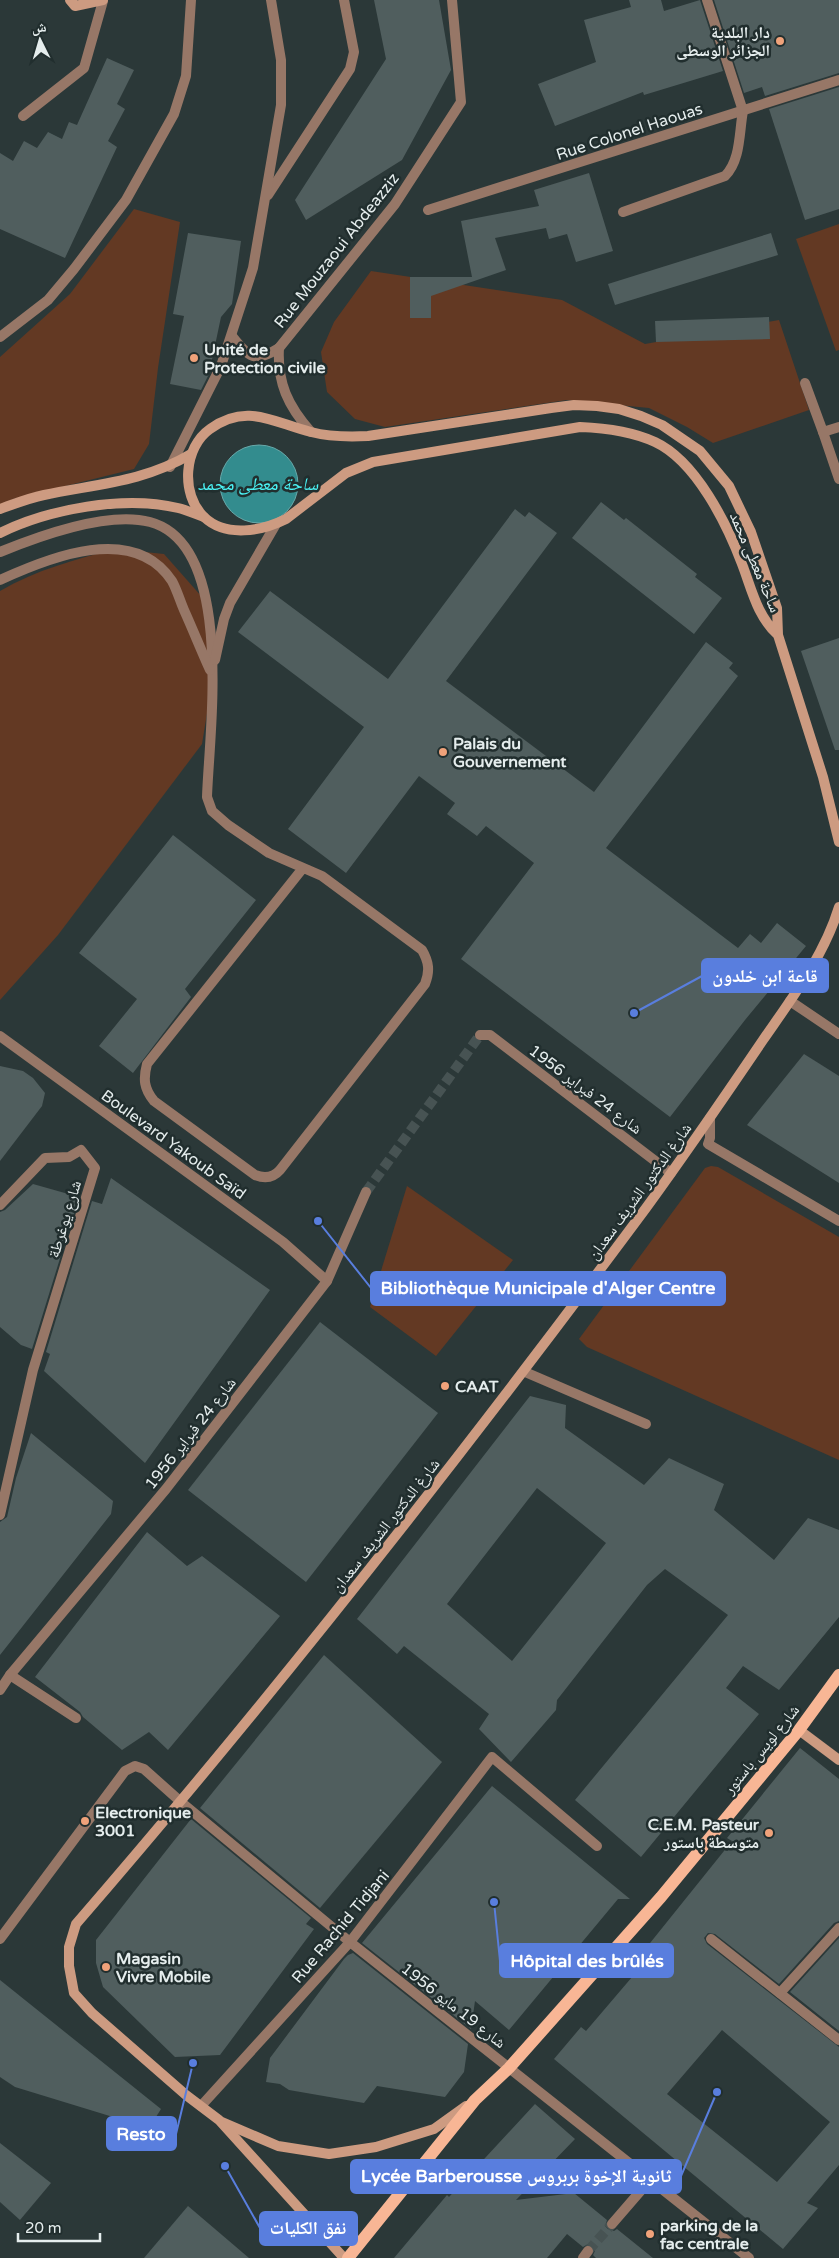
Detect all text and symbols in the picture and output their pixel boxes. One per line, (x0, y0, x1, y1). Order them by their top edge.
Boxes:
north arrow (15, 15, 65, 65)
text: ش (31, 18, 47, 37)
place label: دار البلدية الجزائر الوسطى (676, 23, 770, 61)
marker: دار البلدية الجزائر الوسطى (774, 35, 786, 47)
street label: Rue Colonel Haouas (554, 99, 705, 165)
street label: Rue Mouzaoui Abdeazziz (270, 169, 404, 332)
place label: Unité de Protection civile (204, 340, 326, 378)
marker: Unité de Protection civile (188, 352, 200, 364)
water label: ساحة معطى محمد (198, 473, 319, 495)
street label: ساحة معطى محمد (725, 509, 785, 616)
place label: Palais du Gouvernement (453, 734, 567, 772)
marker: Palais du Gouvernement (437, 746, 449, 758)
callout: قاعة ابن خلدون (702, 959, 828, 992)
text: قاعة ابن خلدون (712, 965, 818, 987)
street label: شارع 24 فبراير 1956 (525, 1041, 646, 1139)
street label: Boulevard Yakoub Saïd (97, 1086, 250, 1204)
street label: شارغ الدكتور الشريف سعدان (583, 1119, 696, 1264)
street label: شارع يوغرطة (44, 1178, 86, 1260)
callout: Bibliothèque Municipale d'Alger Centre (371, 1272, 725, 1305)
text: Bibliothèque Municipale d'Alger Centre (381, 1277, 715, 1299)
street label: شارع 24 فبراير 1956 (141, 1374, 241, 1494)
place label: CAAT (455, 1377, 499, 1397)
marker: CAAT (439, 1380, 451, 1392)
street label: شارغ الدكتور الشريف سعدان (327, 1455, 444, 1597)
street label: شارع لويس باستور (719, 1701, 804, 1799)
place label: Electronique 3001 (95, 1803, 191, 1841)
marker: Electronique 3001 (79, 1815, 91, 1827)
place label: C.E.M. Pasteur متوسطة باستور (648, 1815, 760, 1853)
marker: C.E.M. Pasteur متوسطة باستور (763, 1827, 775, 1839)
street label: Rue Rachid Tidjani (288, 1866, 394, 1987)
callout: Hôpital des brûlés (500, 1944, 673, 1977)
place label: Magasin Vivre Mobile (116, 1949, 211, 1987)
text: Hôpital des brûlés (510, 1950, 664, 1972)
street label: شارع 19 مايو 1956 (397, 1959, 510, 2053)
marker: Magasin Vivre Mobile (100, 1961, 112, 1973)
callout: Resto (107, 2117, 176, 2150)
text: Resto (116, 2123, 166, 2145)
callout: Lycée Barberousse ثانوية الإخوة بربروس (351, 2160, 681, 2193)
text: Lycée Barberousse ثانوية الإخوة بربروس (361, 2165, 671, 2187)
scale bar (18, 2210, 100, 2242)
callout: نفق الكليات (260, 2212, 357, 2245)
place label: parking de la fac centrale (659, 2216, 758, 2254)
text: نفق الكليات (270, 2217, 346, 2239)
text: 20 m (25, 2219, 62, 2237)
marker: parking de la fac centrale (644, 2228, 656, 2240)

